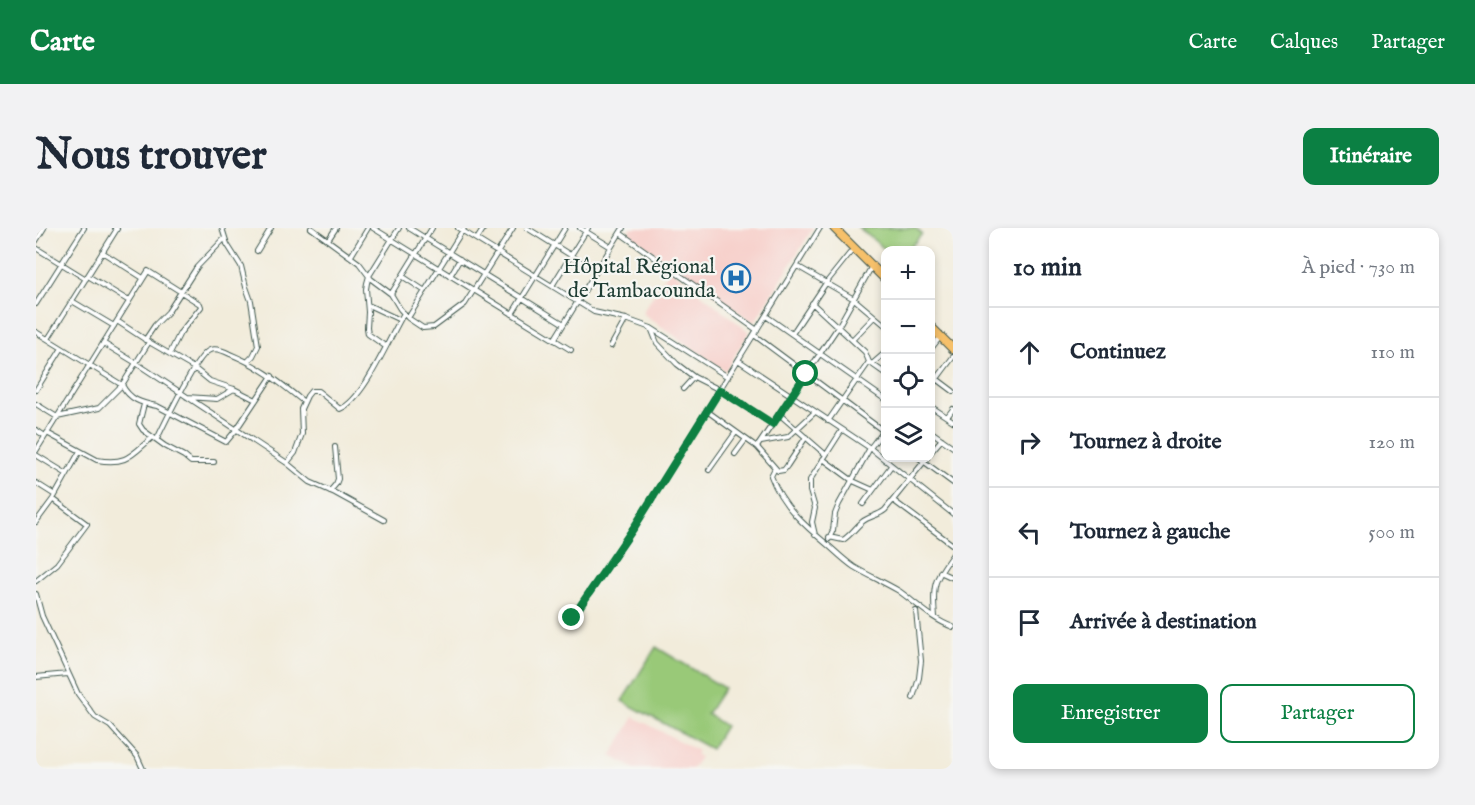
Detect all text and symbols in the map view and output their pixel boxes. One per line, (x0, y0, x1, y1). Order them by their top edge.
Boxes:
text: Carte (30, 25, 95, 60)
text: Carte (1188, 29, 1237, 56)
text: Calques (1270, 29, 1338, 56)
text: Partager (1371, 29, 1445, 56)
button: Itinéraire (1303, 128, 1439, 185)
text: Nous trouver (36, 130, 267, 183)
map controls (881, 246, 935, 462)
button: + (881, 246, 935, 300)
text: 10 min (1013, 251, 1082, 284)
place label: Hôpital Régional de Tambacounda (563, 254, 716, 305)
text: À pied · 730 m (1302, 255, 1415, 280)
hospital icon: Hôpital Régional de Tambacounda (720, 262, 752, 294)
button: − (881, 300, 935, 354)
icon: ahead (1013, 336, 1046, 369)
text: Continuez (1070, 338, 1166, 366)
text: 110 m (1371, 340, 1415, 365)
button: locate (881, 354, 935, 408)
route start (792, 360, 818, 386)
button: layers (881, 408, 935, 462)
icon: right (1013, 426, 1046, 459)
text: Tournez à droite (1070, 428, 1221, 456)
text: 120 m (1369, 430, 1415, 455)
icon: left (1013, 516, 1046, 549)
text: Tournez à gauche (1070, 518, 1230, 546)
text: 500 m (1368, 520, 1415, 545)
route end (558, 604, 584, 630)
icon: arrive (1013, 606, 1046, 639)
text: Arrivée à destination (1070, 608, 1257, 636)
button: Enregistrer (1013, 684, 1208, 743)
button: Partager (1220, 684, 1415, 743)

